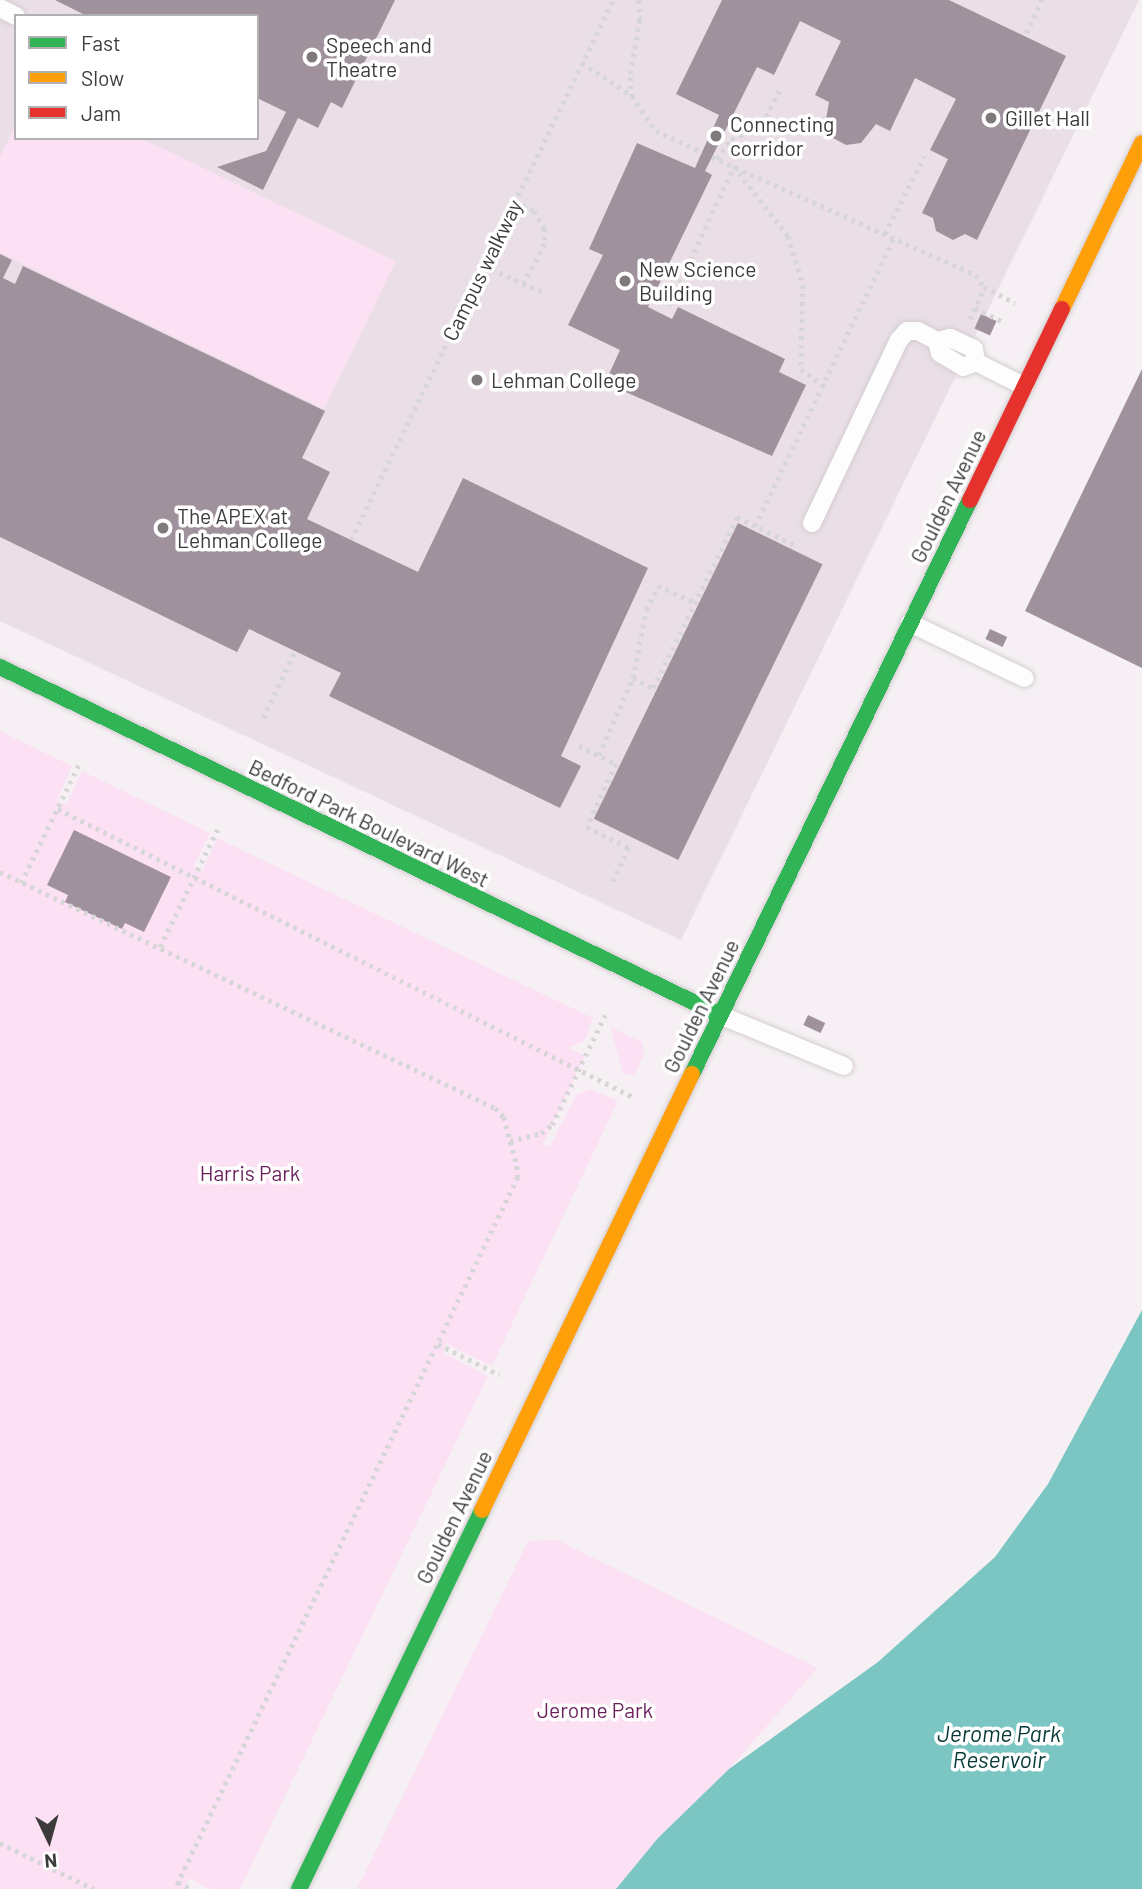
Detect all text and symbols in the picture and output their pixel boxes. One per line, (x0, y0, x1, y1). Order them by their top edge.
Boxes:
legend (14, 14, 259, 140)
text: Fast (81, 30, 121, 55)
place label: Speech and Theatre (326, 32, 432, 82)
marker: Speech and Theatre (304, 49, 320, 65)
text: Slow (81, 65, 124, 90)
text: Jam (81, 100, 121, 125)
place label: Gillet Hall (1005, 105, 1090, 131)
marker: Gillet Hall (983, 110, 999, 126)
place label: Connecting corridor (730, 111, 834, 161)
marker: Connecting corridor (708, 128, 724, 144)
street label: Campus walkway (437, 195, 527, 345)
place label: New Science Building (639, 256, 756, 306)
marker: New Science Building (617, 273, 633, 289)
place label: Lehman College (491, 367, 637, 393)
marker: Lehman College (469, 372, 485, 388)
street label: Goulden Avenue (905, 425, 991, 567)
place label: The APEX at Lehman College (177, 503, 323, 553)
marker: The APEX at Lehman College (155, 520, 171, 536)
street label: Bedford Park Boulevard West (245, 754, 493, 892)
street label: Goulden Avenue (658, 935, 744, 1077)
park label: Harris Park (200, 1160, 300, 1186)
street label: Goulden Avenue (411, 1446, 497, 1588)
park label: Jerome Park (537, 1697, 653, 1723)
water label: Jerome Park Reservoir (937, 1719, 1061, 1773)
north arrow (14, 1805, 84, 1875)
text: N (44, 1849, 58, 1873)

